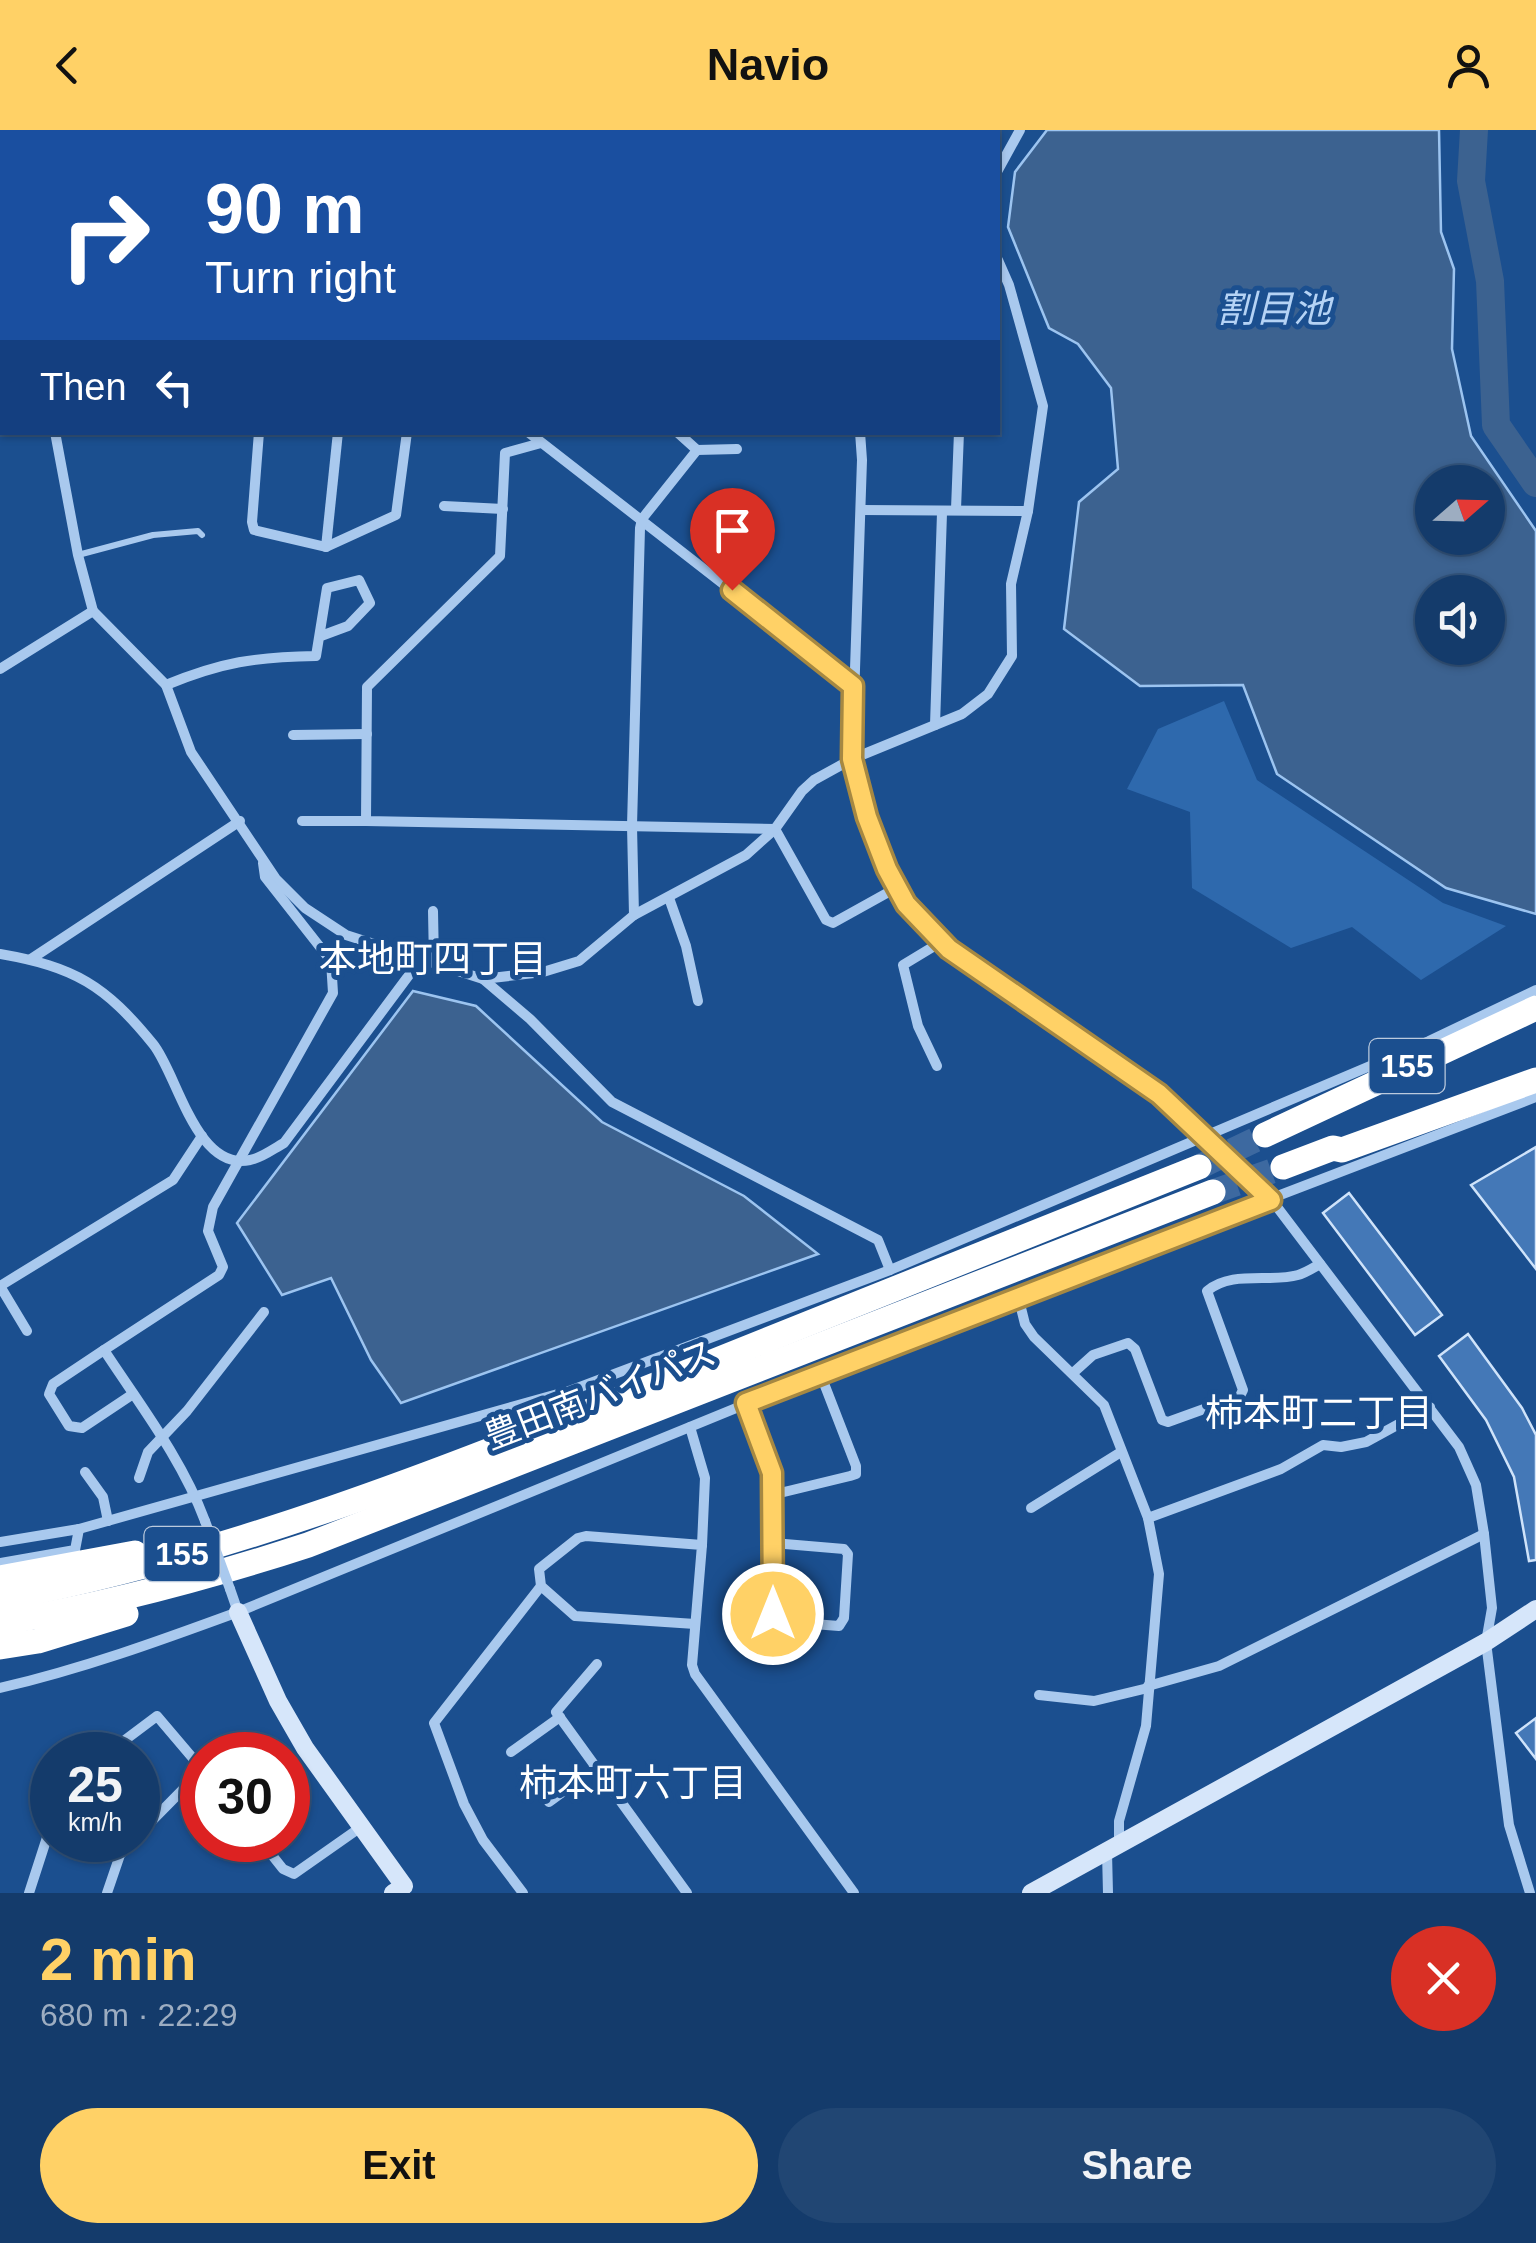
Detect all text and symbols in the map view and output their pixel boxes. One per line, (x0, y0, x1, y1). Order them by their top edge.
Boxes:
icon: back (40, 38, 95, 93)
icon: person (1441, 38, 1496, 93)
text: Navio (707, 39, 829, 90)
icon: right (40, 170, 170, 300)
text: 90 m (205, 170, 365, 248)
text: Turn right (205, 252, 396, 303)
water label: 割目池 (1217, 288, 1335, 330)
icon: left (147, 360, 202, 415)
text: Then (40, 366, 127, 408)
north arrow (1415, 465, 1505, 555)
map controls (1415, 465, 1505, 665)
pin (690, 488, 775, 591)
icon: arrive (705, 503, 760, 558)
button: sound (1415, 575, 1505, 665)
district label: 本地町四丁目 (319, 938, 547, 980)
road number: 155 (1370, 1039, 1444, 1093)
street label: 豊田南バイパス (479, 1332, 721, 1456)
district label: 柿本町二丁目 (1205, 1392, 1433, 1434)
road number: 155 (144, 1527, 220, 1581)
position arrow (721, 1562, 825, 1666)
speed limit sign: 30 (180, 1732, 310, 1862)
text: 25 (67, 1757, 123, 1813)
district label: 柿本町六丁目 (519, 1762, 747, 1804)
text: km/h (68, 1808, 122, 1836)
text: 2 min (40, 1926, 197, 1993)
button: close (1391, 1926, 1496, 2031)
text: 680 m · 22:29 (40, 1997, 237, 2033)
button: Exit (40, 2108, 758, 2223)
button: Share (778, 2108, 1496, 2223)

